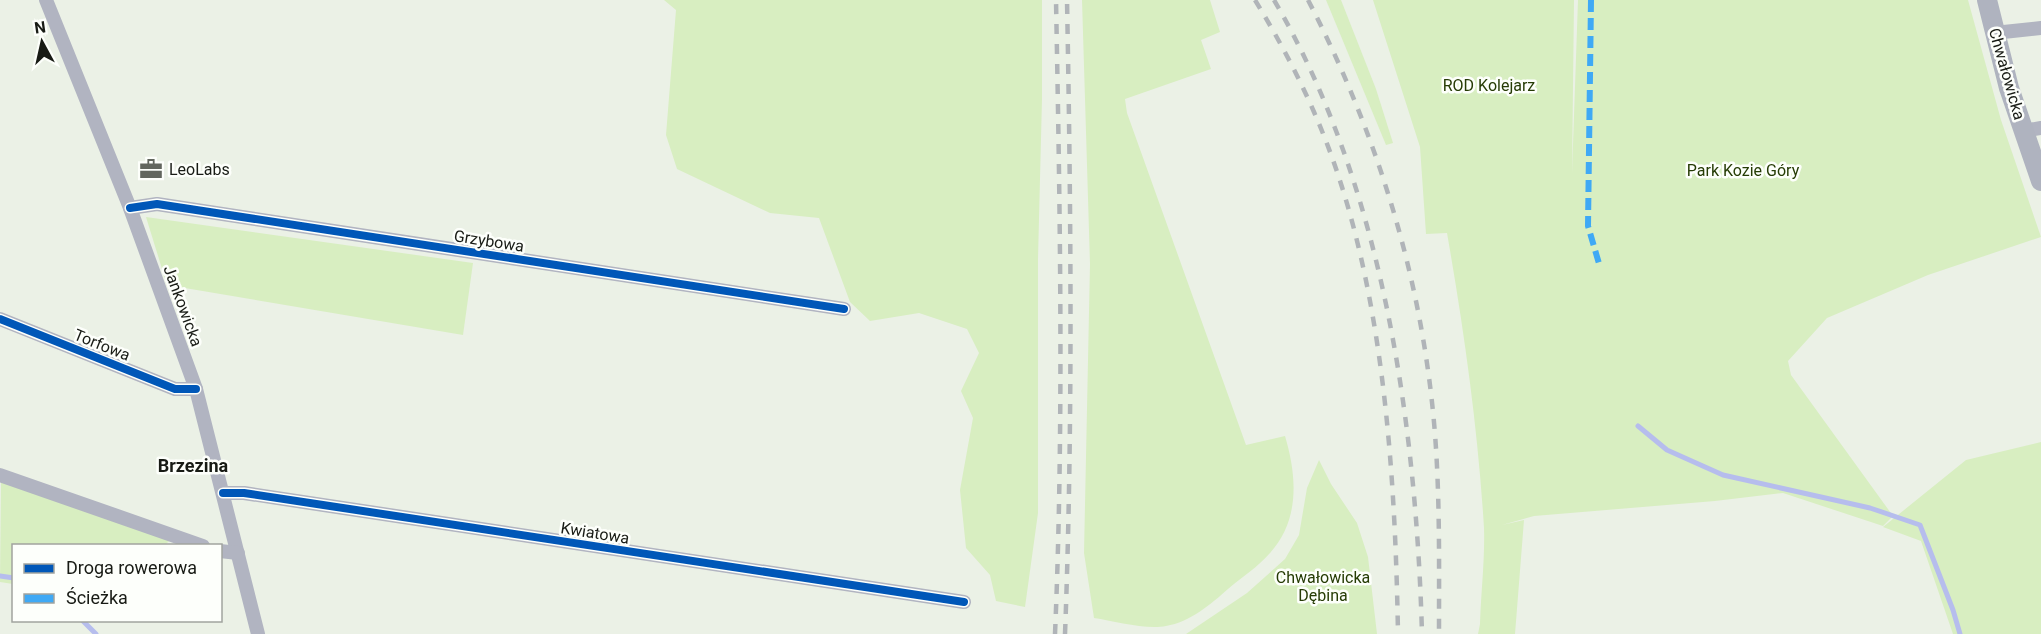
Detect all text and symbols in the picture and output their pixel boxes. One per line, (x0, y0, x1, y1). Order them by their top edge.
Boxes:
north arrow (12, 12, 72, 72)
text: N (33, 17, 47, 38)
street label: Chwałowicka (1985, 26, 2029, 122)
park label: ROD Kolejarz (1443, 76, 1535, 95)
office icon: LeoLabs (138, 156, 164, 182)
place label: LeoLabs (169, 160, 230, 179)
park label: Park Kozie Góry (1687, 161, 1800, 180)
street label: Grzybowa (453, 226, 525, 256)
street label: Jankowicka (160, 263, 206, 349)
street label: Torfowa (71, 325, 133, 365)
district label: Brzezina (158, 455, 229, 476)
street label: Kwiatowa (559, 518, 631, 548)
legend (12, 544, 222, 622)
text: Droga rowerowa (66, 557, 197, 578)
park label: Chwałowicka Dębina (1276, 568, 1370, 605)
text: Ścieżka (66, 587, 128, 608)

